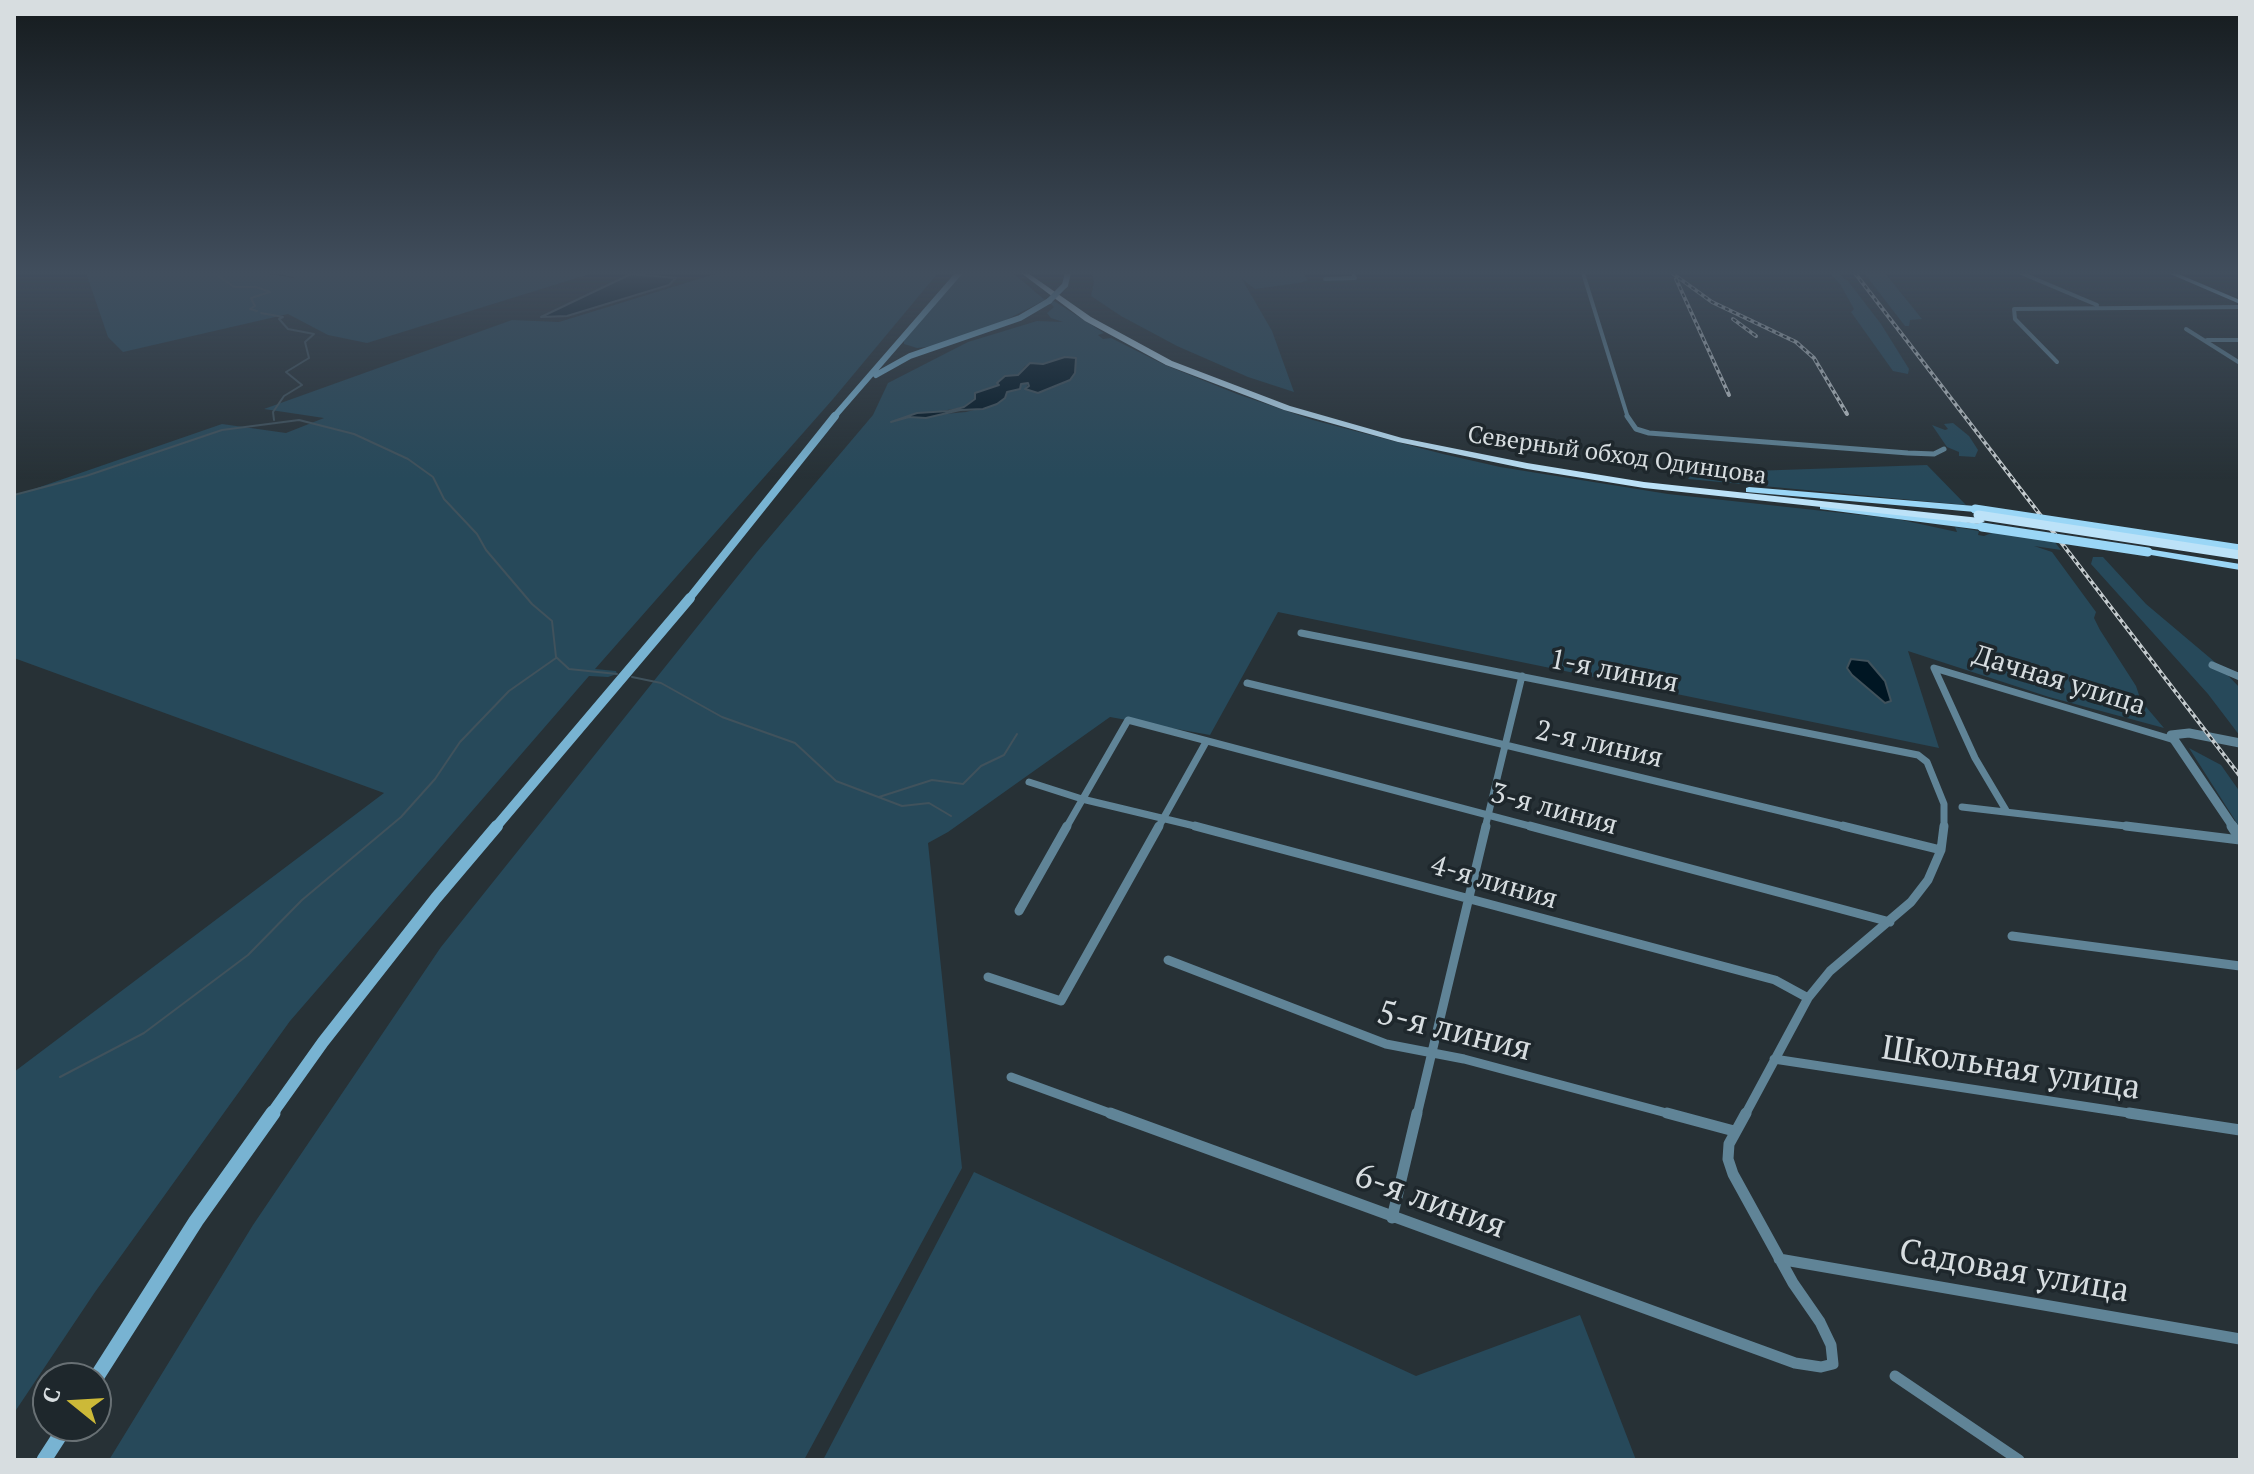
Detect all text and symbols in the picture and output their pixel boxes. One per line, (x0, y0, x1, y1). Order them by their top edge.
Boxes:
street label: Северный обход Одинцова (1466, 421, 1768, 491)
street label: Дачная улица (1968, 639, 2150, 723)
street label: 1-я линия (1547, 643, 1681, 701)
street label: 2-я линия (1532, 714, 1666, 776)
street label: 3-я линия (1487, 777, 1621, 843)
street label: 4-я линия (1427, 849, 1561, 917)
street label: 5-я линия (1373, 993, 1535, 1071)
street label: Школьная улица (1879, 1028, 2143, 1110)
street label: 6-я линия (1349, 1156, 1511, 1248)
street label: Садовая улица (1896, 1232, 2132, 1312)
north arrow (32, 1362, 112, 1442)
text: С (35, 1384, 67, 1406)

